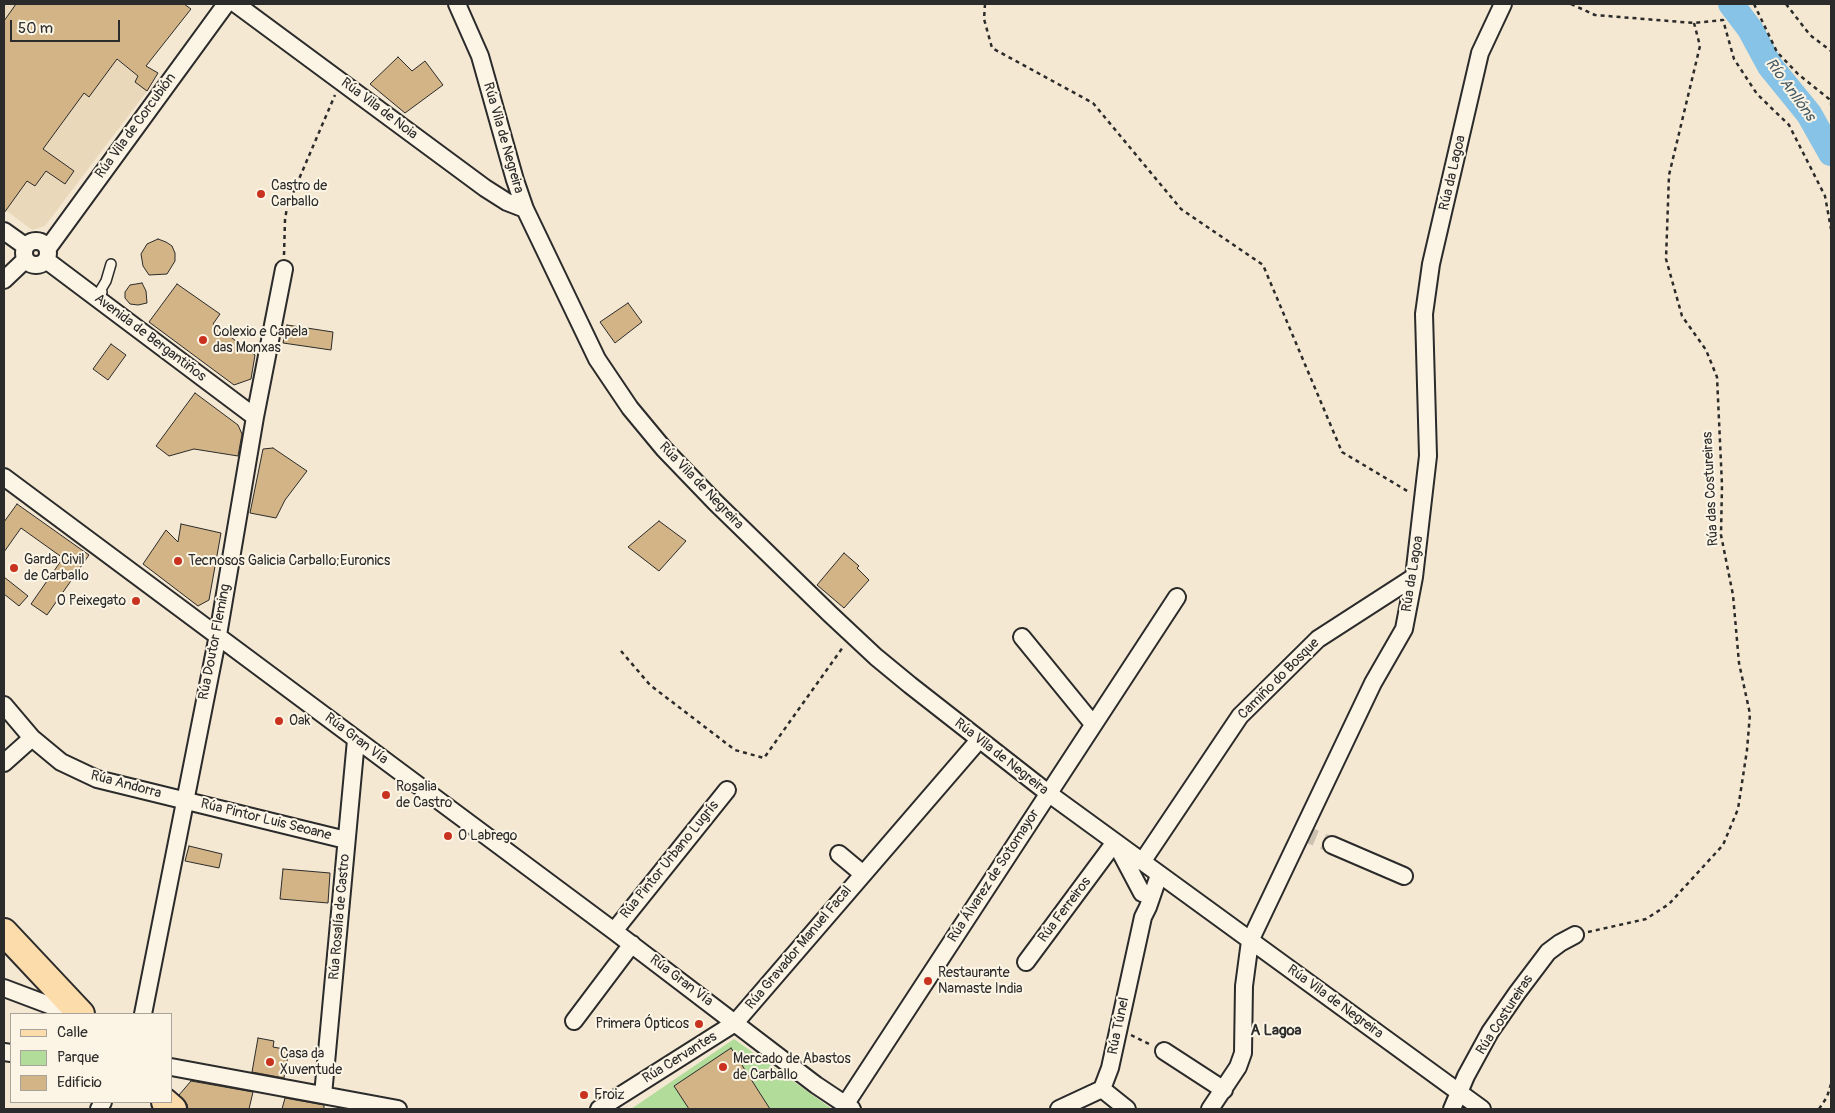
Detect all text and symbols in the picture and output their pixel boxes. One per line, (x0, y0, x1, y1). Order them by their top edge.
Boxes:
scale bar (12, 10, 122, 42)
text: 50 m (18, 19, 53, 38)
water label: Río Anllóns (1761, 55, 1819, 125)
street label: Rúa Vila de Corcubión (92, 70, 180, 182)
street label: Rúa Vila de Noia (337, 75, 421, 143)
street label: Rúa Vila de Negreira (479, 81, 527, 195)
street label: Rúa da Lagoa (1436, 134, 1470, 212)
place label: Castro de Carballo (271, 178, 327, 210)
marker: Castro de Carballo (255, 188, 267, 200)
street label: Avenida de Bergantiños (91, 290, 209, 386)
place label: Colexio e Capela das Monxas (213, 324, 308, 357)
marker: Colexio e Capela das Monxas (197, 334, 209, 346)
street label: Rúa das Costureiras (1700, 431, 1722, 547)
street label: Rúa Vila de Negreira (655, 439, 747, 533)
street label: Rúa da Lagoa (1399, 535, 1427, 613)
place label: Garda Civil de Carballo (24, 552, 89, 584)
place label: Tecnosos Galicia Carballo;Euronics (188, 553, 390, 569)
marker: Tecnosos Galicia Carballo;Euronics (172, 555, 184, 567)
marker: Garda Civil de Carballo (8, 562, 20, 574)
street label: Rúa Doutor Fleming (196, 583, 234, 701)
place label: O Peixegato (57, 593, 126, 609)
marker: O Peixegato (130, 595, 142, 607)
street label: Camiño do Bosque (1235, 635, 1323, 723)
street label: Rúa Gran Vía (321, 710, 391, 768)
place label: Oak (289, 713, 310, 729)
marker: Oak (273, 715, 285, 727)
street label: Rúa Vila de Negreira (951, 715, 1051, 799)
street label: Rúa Andorra (89, 768, 163, 802)
place label: Rosalia de Castro (396, 779, 452, 812)
marker: Rosalia de Castro (380, 789, 392, 801)
street label: Rúa Pintor Luis Seoane (199, 796, 333, 844)
street label: Rúa Pintor Urbano Lugrís (617, 798, 723, 922)
street label: Rúa Álvarez de Sotomayor (945, 806, 1043, 946)
place label: O Labrego (458, 828, 517, 844)
marker: O Labrego (442, 830, 454, 842)
street label: Rúa Rosalía de Castro (326, 853, 354, 981)
street label: Rúa Ferreiros (1035, 874, 1095, 946)
street label: Rúa Gravador Manuel Facal (742, 883, 856, 1013)
street label: Rúa Gran Vía (646, 952, 716, 1010)
street label: Rúa Vila de Negreira (1284, 962, 1386, 1042)
place label: Restaurante Namaste India (938, 965, 1022, 998)
street label: Rúa Costureiras (1473, 972, 1537, 1058)
marker: Restaurante Namaste India (922, 975, 934, 987)
street label: Rúa Túnel (1105, 996, 1133, 1056)
legend (10, 1013, 172, 1103)
place label: Primera Ópticos (595, 1016, 689, 1032)
marker: Primera Ópticos (693, 1018, 705, 1030)
district label: A Lagoa (1251, 1022, 1301, 1040)
text: Calle (57, 1023, 88, 1042)
street label: Rúa Cervantes (640, 1029, 720, 1087)
place label: Casa da Xuventude (280, 1046, 342, 1078)
text: Parque (57, 1048, 99, 1067)
place label: Mercado de Abastos de Carballo (733, 1051, 851, 1084)
marker: Casa da Xuventude (264, 1056, 276, 1068)
marker: Mercado de Abastos de Carballo (717, 1061, 729, 1073)
text: Edificio (57, 1073, 102, 1092)
place label: Froiz (594, 1087, 624, 1103)
marker: Froiz (578, 1089, 590, 1101)

